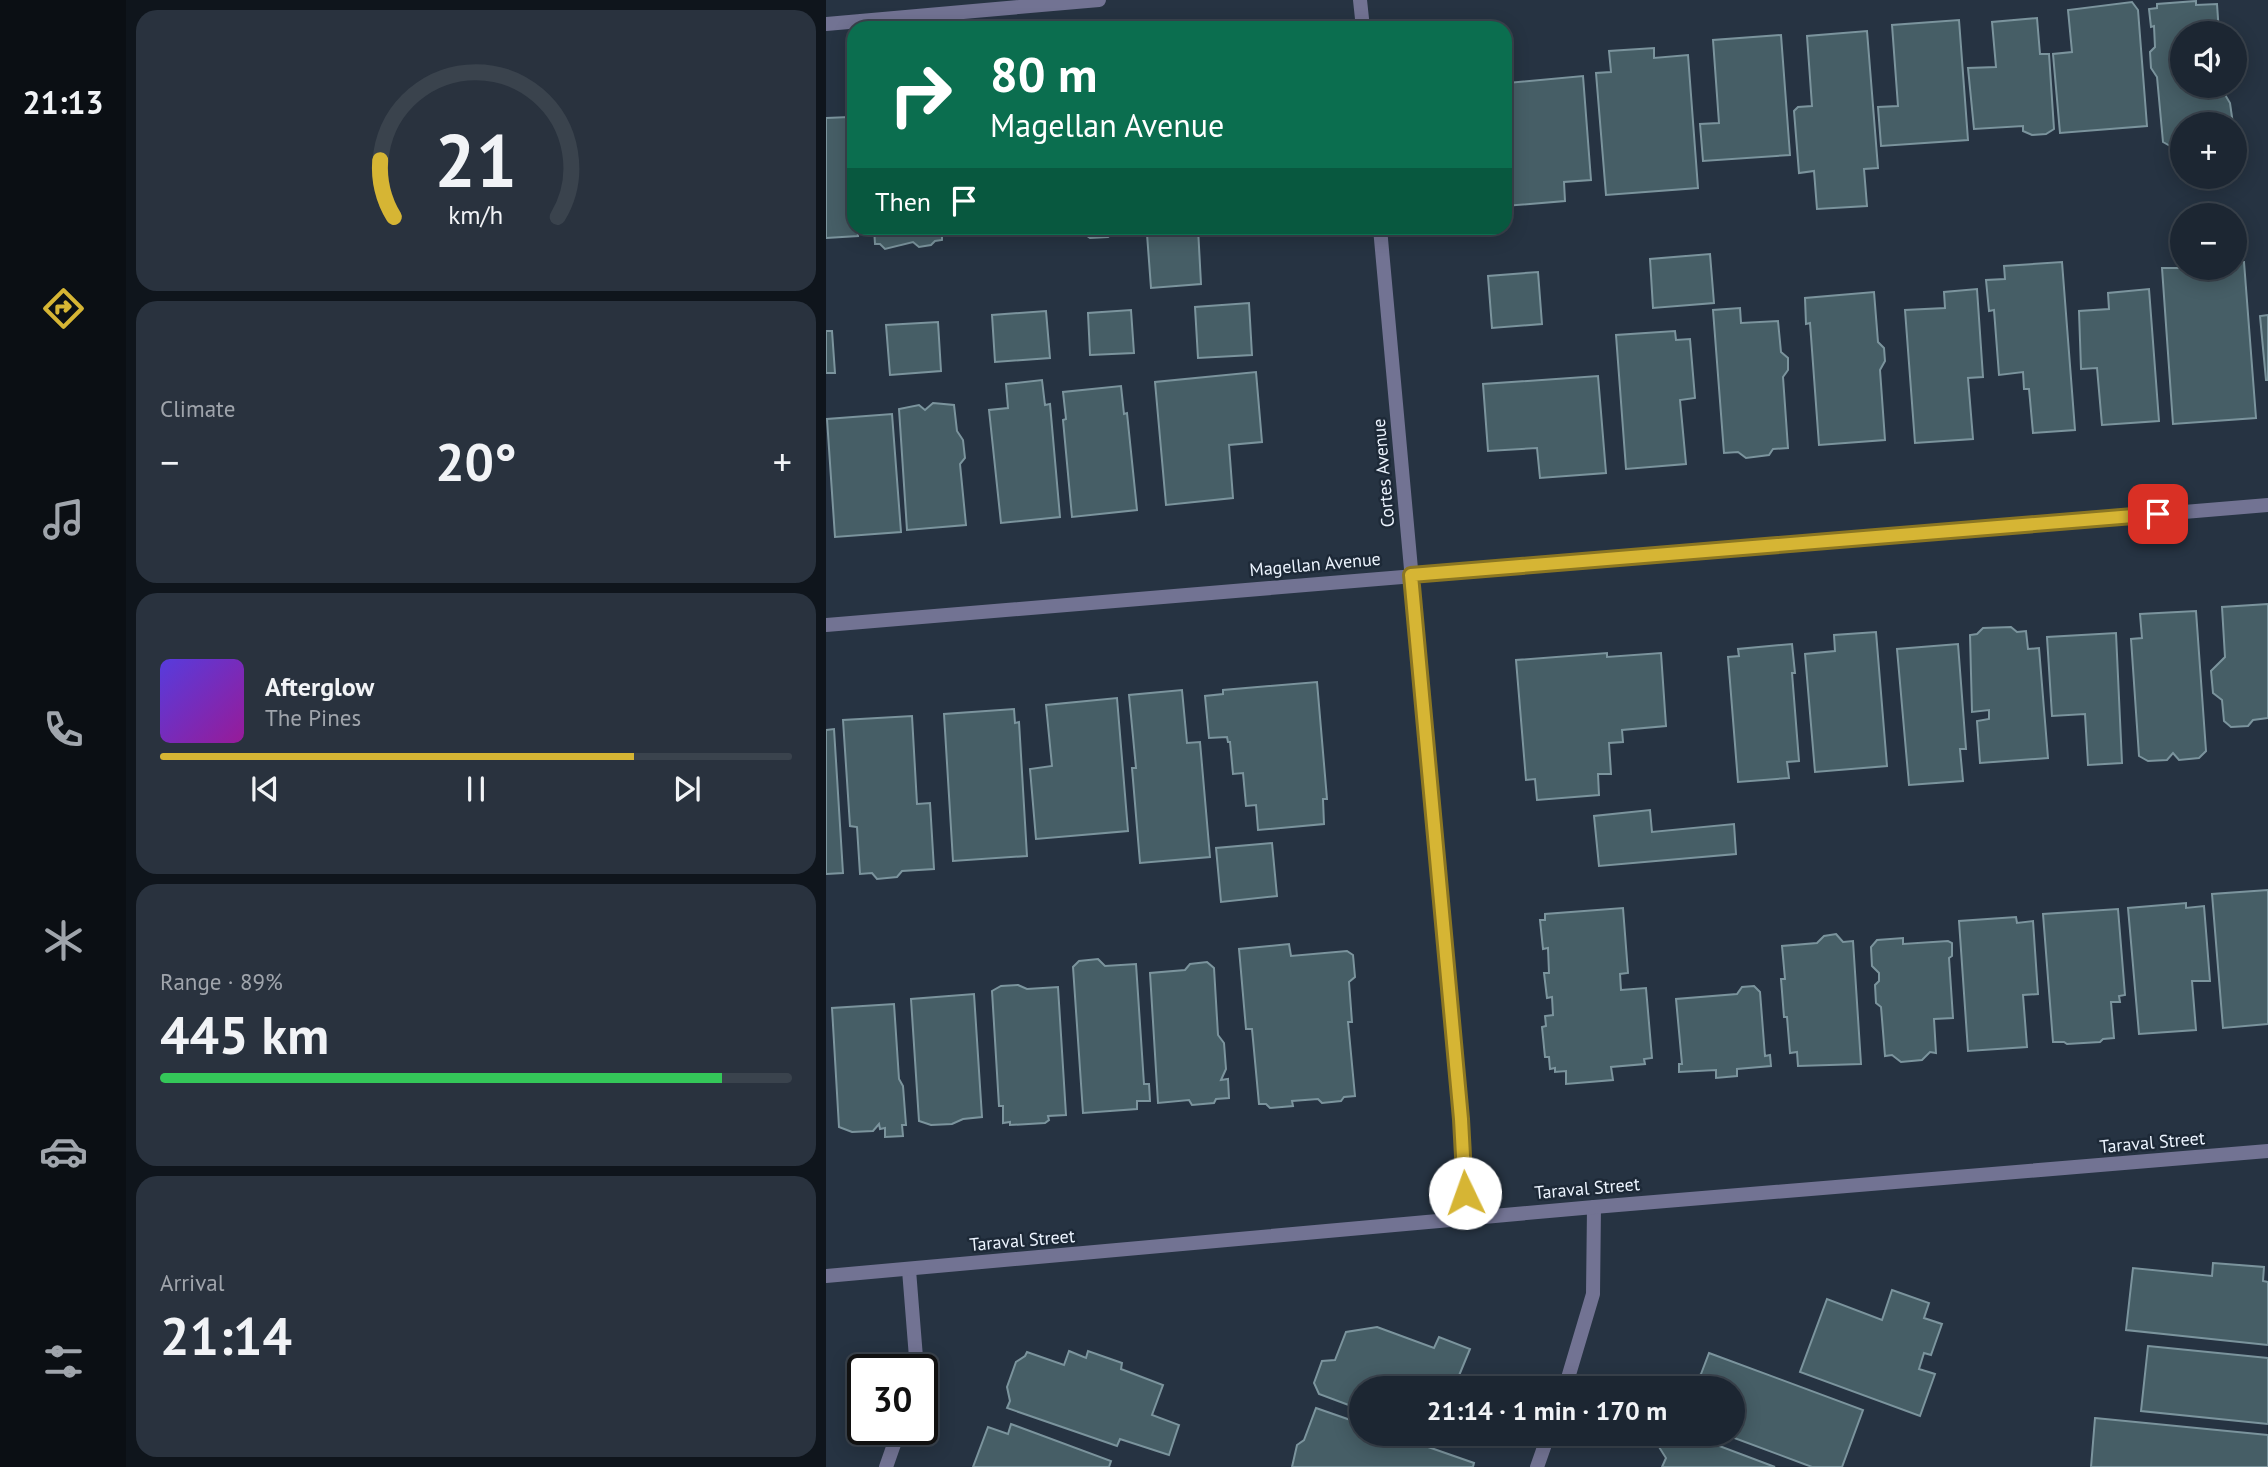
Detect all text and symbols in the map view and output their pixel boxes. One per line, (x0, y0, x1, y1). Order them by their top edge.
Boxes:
map controls (2170, 21, 2247, 280)
button: sound (2170, 21, 2247, 98)
text: 80 m (990, 42, 1097, 106)
icon: right (875, 49, 966, 140)
text: 21:13 (22, 81, 104, 123)
text: Magellan Avenue (990, 104, 1224, 146)
button: + (2170, 112, 2247, 189)
text: 21 (435, 113, 517, 207)
icon: arrive (945, 182, 983, 220)
text: Then (875, 185, 931, 218)
text: km/h (449, 199, 503, 231)
button: − (2170, 203, 2247, 280)
icon: directions (39, 284, 88, 333)
text: Climate (160, 394, 235, 423)
street label: Cortes Avenue (1367, 418, 1399, 528)
text: 20° (435, 428, 517, 495)
text: − (160, 437, 179, 486)
text: + (773, 437, 792, 486)
pin (2128, 484, 2188, 544)
icon: music (39, 495, 88, 544)
icon: arrive (2139, 495, 2177, 533)
street label: Magellan Avenue (1248, 547, 1382, 581)
text: Afterglow (265, 670, 374, 703)
text: The Pines (265, 703, 361, 732)
icon: phone (39, 705, 88, 754)
icon: previous (246, 770, 284, 808)
icon: pause (457, 770, 495, 808)
icon: next (668, 770, 706, 808)
icon: climate (39, 916, 88, 965)
text: Range · 89% (160, 967, 283, 996)
text: 445 km (160, 1001, 329, 1068)
street label: Taraval Street (2098, 1126, 2206, 1158)
icon: car (39, 1127, 88, 1176)
position arrow (1428, 1156, 1502, 1230)
street label: Taraval Street (1533, 1172, 1641, 1204)
street label: Taraval Street (968, 1224, 1076, 1256)
text: Arrival (160, 1268, 224, 1297)
text: 21:14 (160, 1302, 292, 1369)
icon: filters (39, 1337, 88, 1386)
speed limit sign: 30 (847, 1354, 938, 1445)
text: 21:14 · 1 min · 170 m (1427, 1394, 1667, 1427)

